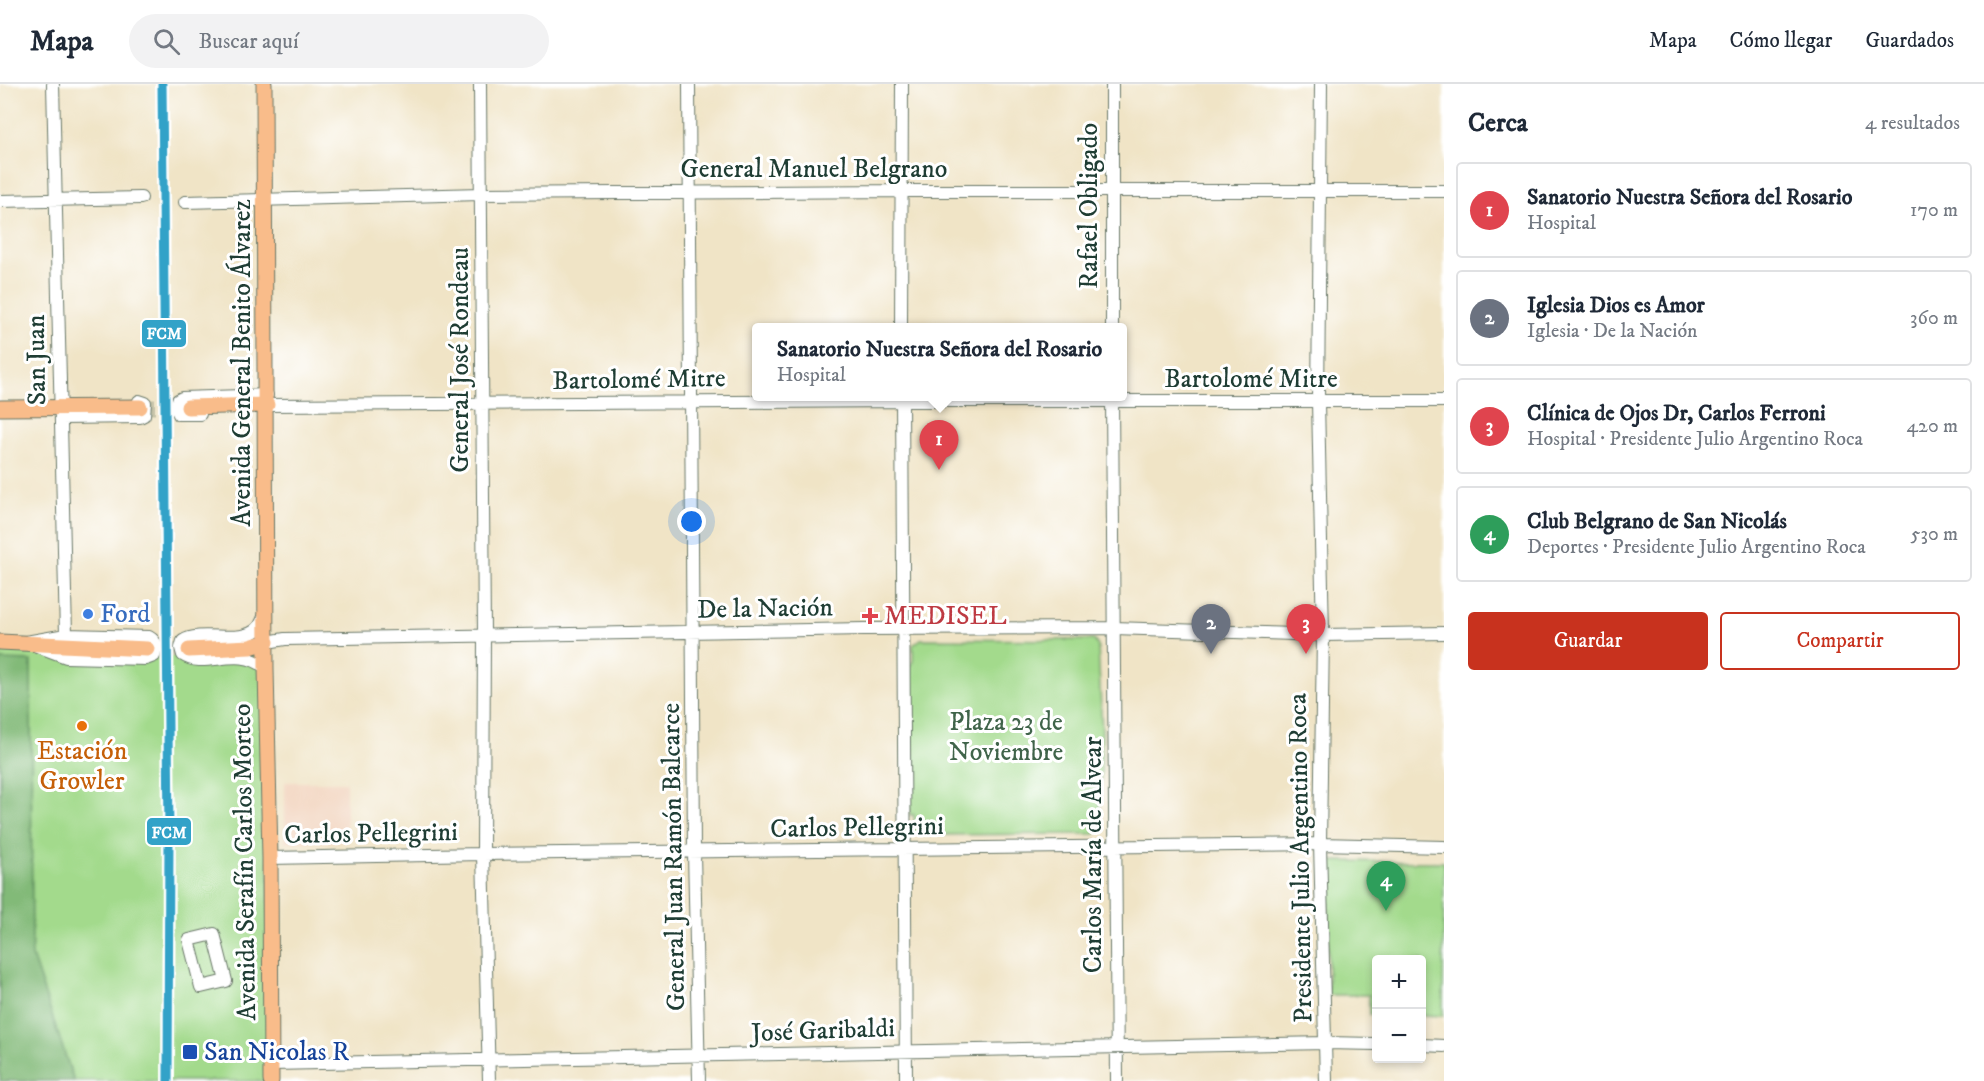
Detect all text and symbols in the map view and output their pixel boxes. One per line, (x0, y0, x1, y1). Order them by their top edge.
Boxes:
search box (129, 14, 549, 68)
text: Mapa (30, 24, 93, 59)
icon: search (150, 25, 183, 58)
text: Buscar aquí (198, 28, 299, 55)
text: Mapa (1649, 28, 1697, 54)
text: Cómo llegar (1730, 28, 1832, 54)
text: Guardados (1865, 28, 1954, 54)
text: Cerca (1468, 107, 1528, 140)
text: 4 resultados (1865, 111, 1960, 136)
street label: Rafael Obligado (1073, 123, 1106, 289)
street label: General Manuel Belgrano (681, 153, 947, 186)
text: Sanatorio Nuestra Señora del Rosario (1527, 184, 1852, 211)
text: 1 (1486, 198, 1493, 223)
text: 170 m (1910, 198, 1958, 223)
street label: Avenida General Benito Álvarez (225, 199, 259, 527)
text: Hospital (1527, 211, 1596, 236)
street label: General José Rondeau (444, 247, 477, 473)
text: Iglesia Dios es Amor (1527, 292, 1705, 319)
text: 2 (1485, 306, 1494, 331)
text: 360 m (1910, 306, 1958, 331)
street label: San Juan (20, 314, 54, 406)
line badge: FCM (141, 319, 187, 348)
text: Iglesia · De la Nación (1527, 319, 1698, 344)
popup (752, 323, 1127, 401)
text: FCM (146, 324, 182, 344)
text: Sanatorio Nuestra Señora del Rosario (777, 336, 1102, 363)
street label: Bartolomé Mitre (552, 362, 726, 398)
text: Hospital (777, 363, 846, 388)
street label: Bartolomé Mitre (1164, 363, 1338, 396)
text: Clínica de Ojos Dr, Carlos Ferroni (1527, 400, 1826, 427)
text: 3 (1486, 414, 1493, 439)
text: 420 m (1907, 414, 1958, 439)
pin: 1 (920, 420, 958, 470)
text: Hospital · Presidente Julio Argentino Roca (1527, 427, 1863, 452)
your location (677, 507, 706, 536)
text: Club Belgrano de San Nicolás (1527, 508, 1787, 535)
text: 4 (1484, 522, 1495, 547)
text: 530 m (1911, 522, 1958, 547)
text: Deportes · Presidente Julio Argentino Roca (1527, 535, 1866, 560)
street label: De la Nación (697, 591, 834, 627)
place label: Ford (100, 598, 150, 631)
place label: MEDISEL (884, 600, 1007, 633)
pin: 2 (1192, 604, 1230, 654)
pin: 3 (1286, 604, 1326, 654)
marker: Ford (81, 607, 95, 621)
marker: MEDISEL (861, 607, 879, 625)
button: Guardar (1468, 612, 1708, 670)
button: Compartir (1720, 612, 1960, 670)
street label: Presidente Julio Argentino Roca (1282, 693, 1320, 1023)
street label: General Juan Ramón Balcarce (655, 702, 693, 1012)
street label: Avenida Serafín Carlos Morteo (226, 703, 264, 1021)
park label: Plaza 23 de Noviembre (949, 706, 1063, 769)
marker: Estación Growler (75, 719, 89, 733)
place label: Estación Growler (37, 735, 128, 798)
street label: Carlos María de Alvear (1077, 736, 1110, 973)
street label: Carlos Pellegrini (770, 810, 944, 846)
street label: Carlos Pellegrini (284, 816, 458, 852)
line badge: FCM (146, 817, 192, 846)
text: FCM (151, 823, 187, 843)
pin: 4 (1366, 862, 1406, 911)
map controls (1372, 955, 1426, 1063)
button: + (1372, 955, 1426, 1009)
button: − (1372, 1009, 1426, 1063)
street label: José Garibaldi (749, 1012, 895, 1050)
place label: San Nicolas R (204, 1036, 349, 1069)
marker: San Nicolas R (181, 1043, 199, 1061)

